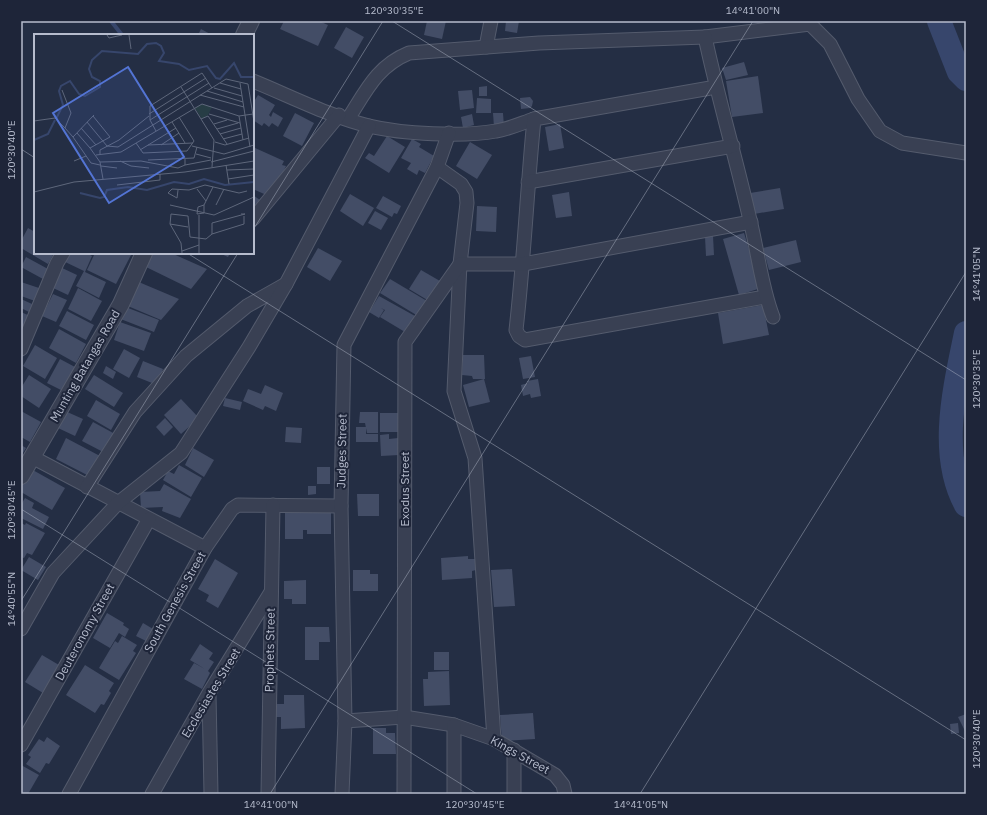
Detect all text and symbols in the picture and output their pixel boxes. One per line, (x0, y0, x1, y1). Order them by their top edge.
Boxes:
text: 120°30'35"E (364, 4, 424, 17)
text: 14°41'00"N (726, 4, 780, 17)
inset map (34, 34, 254, 254)
text: 120°30'40"E (5, 120, 18, 180)
text: 14°41'05"N (970, 247, 983, 301)
street label: Munting Batangas Road (46, 307, 123, 425)
text: 120°30'35"E (970, 349, 983, 409)
street label: Judges Street (333, 414, 350, 488)
street label: Exodus Street (397, 451, 412, 527)
text: 120°30'45"E (5, 480, 18, 540)
street label: South Genesis Street (141, 549, 209, 655)
text: 14°40'55"N (5, 572, 18, 626)
street label: Deuteronomy Street (52, 580, 118, 683)
street label: Prophets Street (261, 608, 278, 692)
street label: Ecclesiastes Street (178, 645, 243, 740)
text: 120°30'40"E (970, 709, 983, 769)
street label: Kings Street (488, 732, 552, 777)
text: 14°41'00"N (244, 798, 298, 811)
text: 120°30'45"E (445, 798, 505, 811)
text: 14°41'05"N (614, 798, 668, 811)

